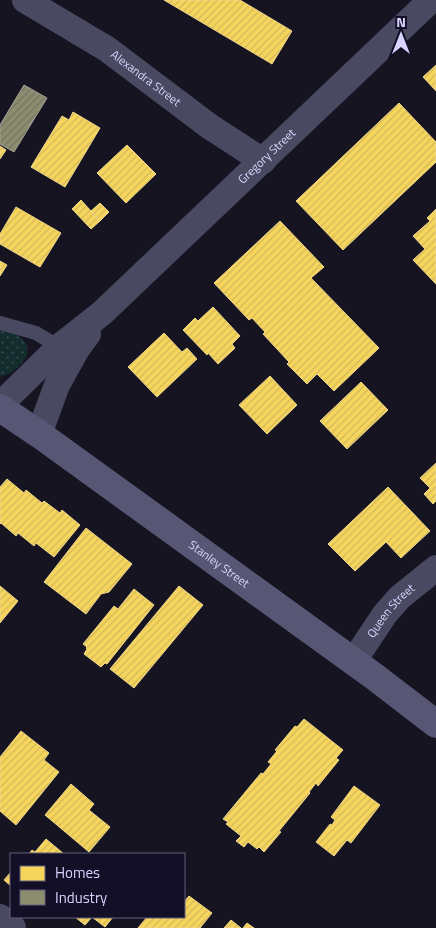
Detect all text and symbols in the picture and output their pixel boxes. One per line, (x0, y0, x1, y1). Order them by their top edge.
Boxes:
north arrow (376, 10, 426, 60)
text: N (396, 11, 406, 32)
street label: Alexandra Street (107, 45, 186, 111)
street label: Gregory Street (233, 123, 300, 188)
street label: Stanley Street (185, 535, 254, 593)
street label: Queen Street (362, 578, 419, 641)
legend (10, 853, 185, 918)
text: Homes (55, 861, 100, 884)
text: Industry (55, 886, 107, 909)

